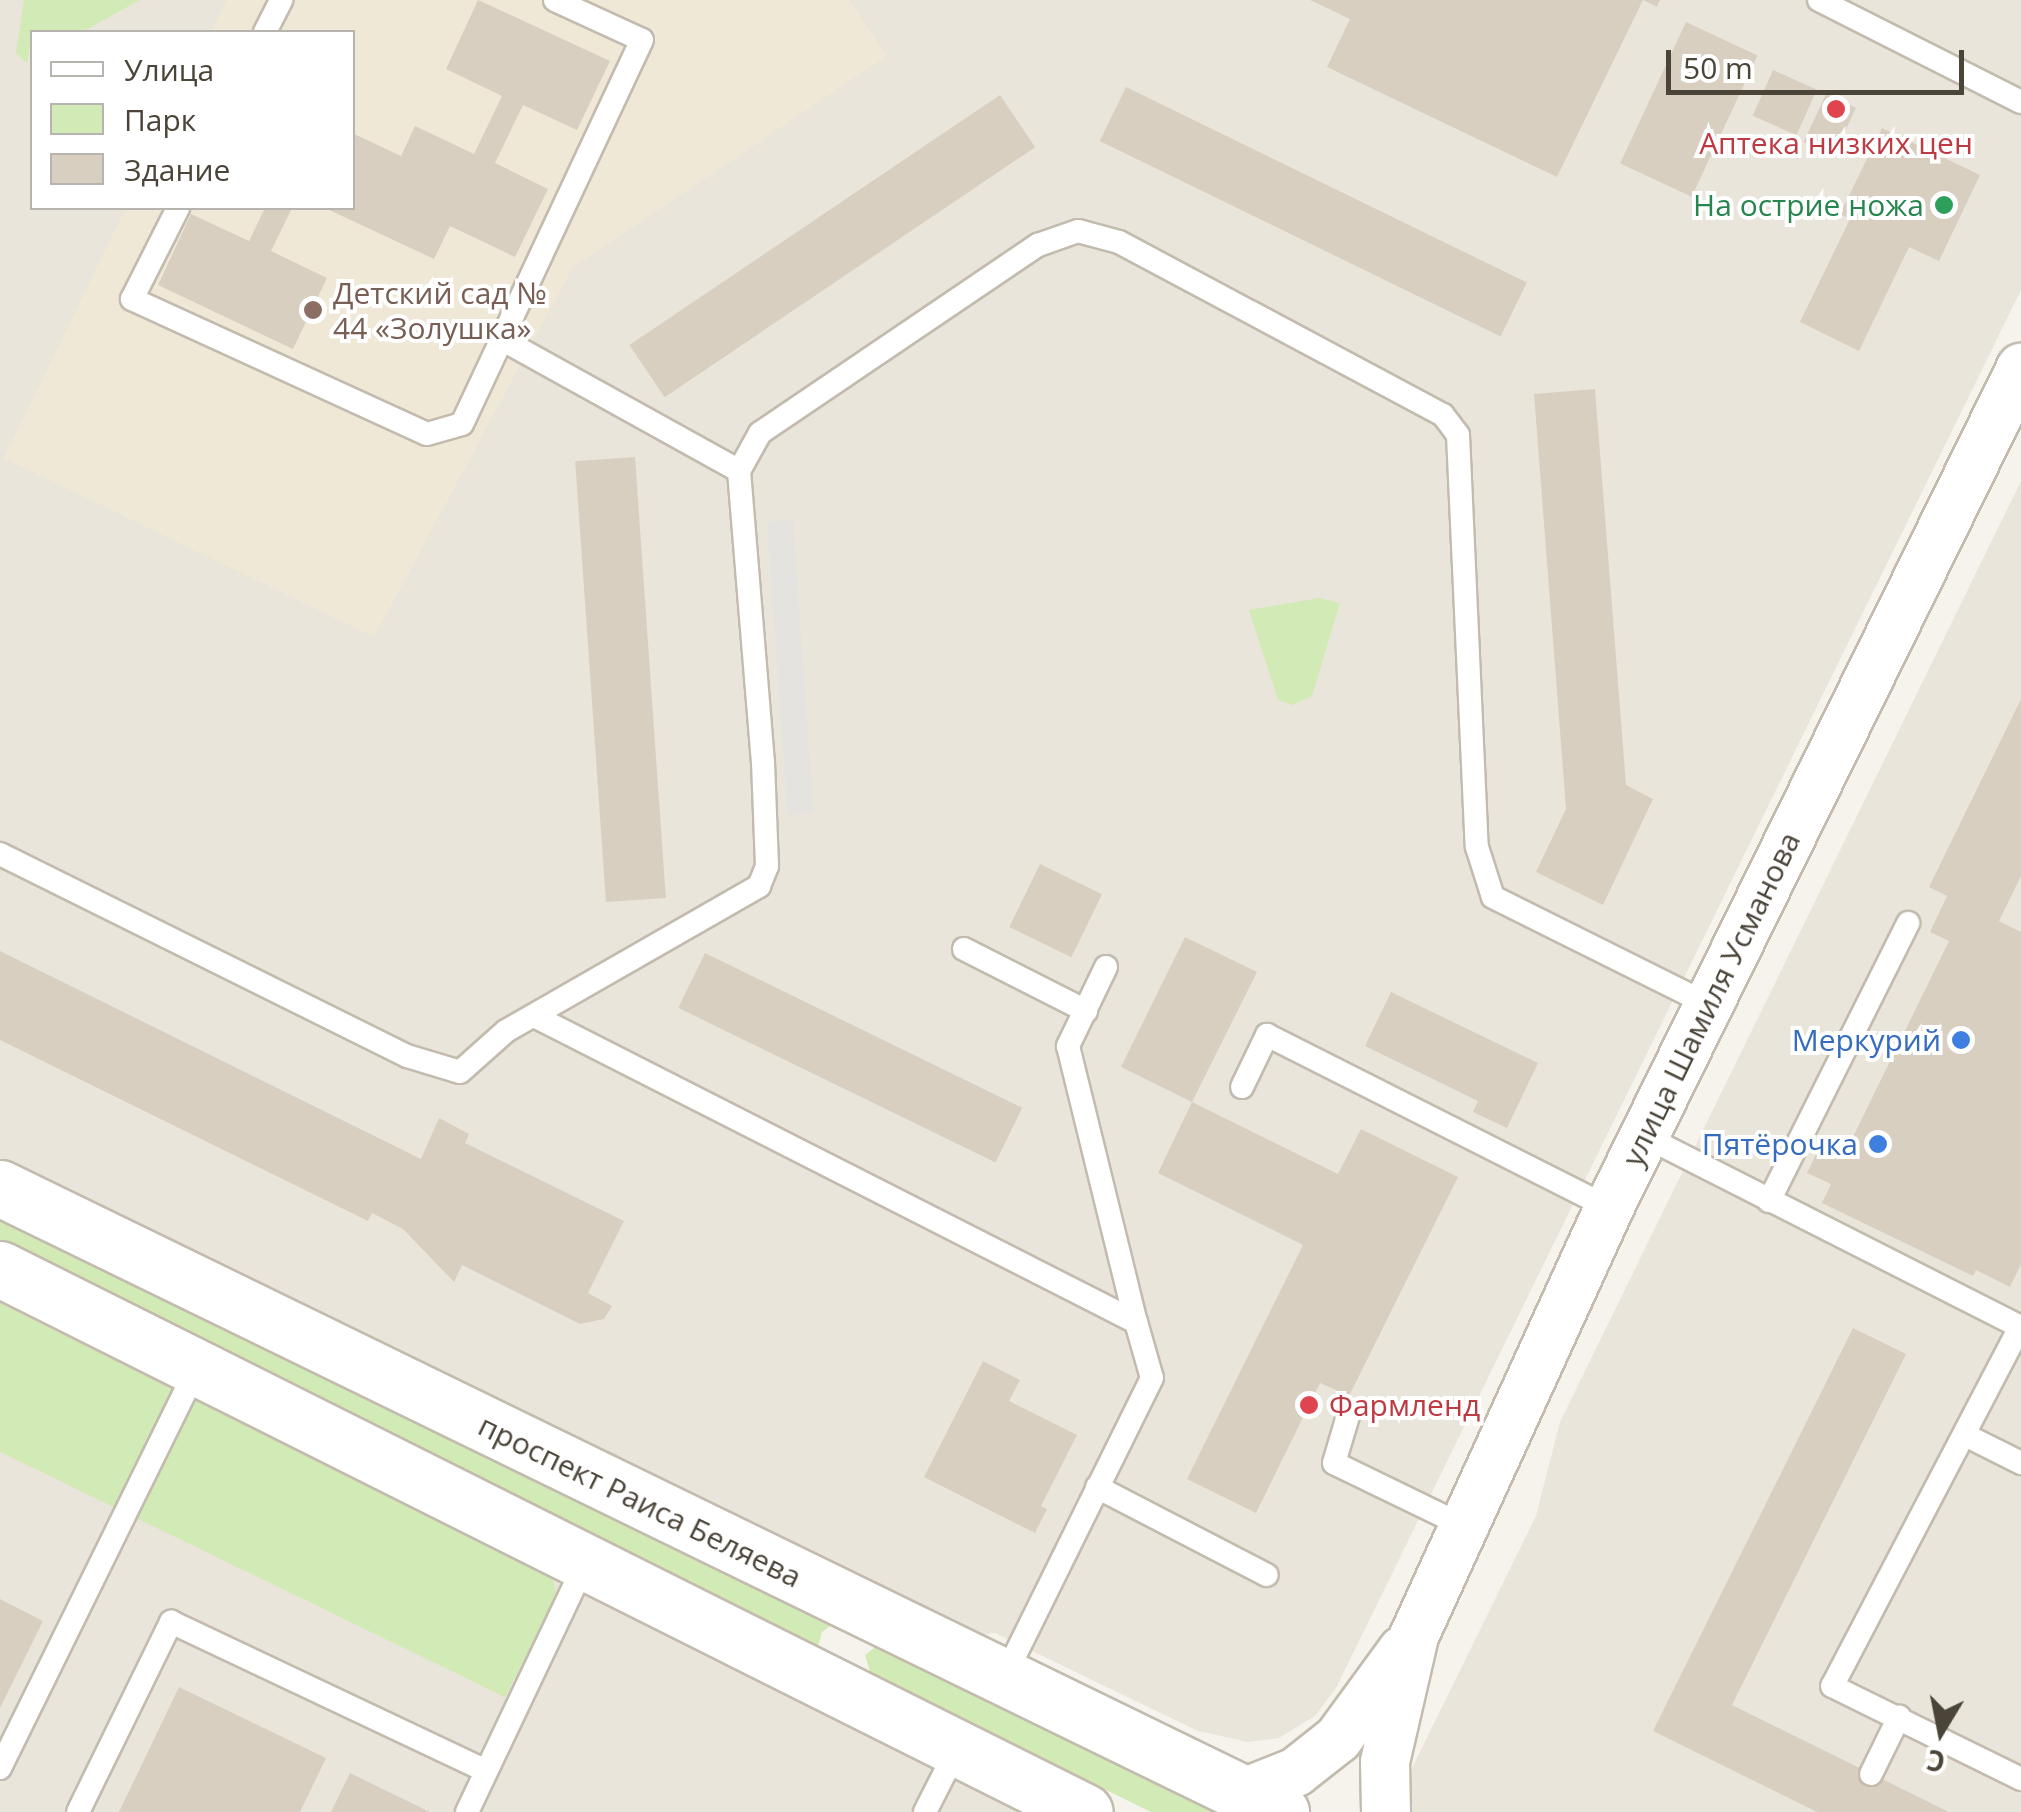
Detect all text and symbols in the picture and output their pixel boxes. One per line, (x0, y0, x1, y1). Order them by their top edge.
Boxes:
legend (30, 30, 355, 210)
scale bar (1671, 30, 1968, 92)
text: 50 m (1683, 47, 1753, 88)
text: Улица (124, 49, 214, 90)
marker: Аптека низких цен (1825, 98, 1847, 120)
text: Парк (124, 99, 196, 140)
place label: Аптека низких цен (1699, 125, 1973, 161)
text: Здание (124, 149, 230, 190)
place label: На острие ножа (1693, 187, 1924, 223)
marker: На острие ножа (1933, 194, 1955, 216)
place label: Детский сад № 44 «Золушка» (333, 275, 547, 346)
marker: Детский сад № 44 «Золушка» (302, 299, 324, 321)
street label: улица Шамиля Усманова (1614, 826, 1808, 1172)
place label: Меркурий (1792, 1022, 1941, 1058)
marker: Меркурий (1950, 1029, 1972, 1051)
place label: Пятёрочка (1702, 1126, 1858, 1162)
marker: Пятёрочка (1867, 1133, 1889, 1155)
place label: Фармленд (1329, 1387, 1480, 1423)
marker: Фармленд (1298, 1394, 1320, 1416)
street label: проспект Раиса Беляева (473, 1407, 807, 1595)
north arrow (1891, 1682, 1991, 1782)
text: С (1924, 1741, 1948, 1782)

